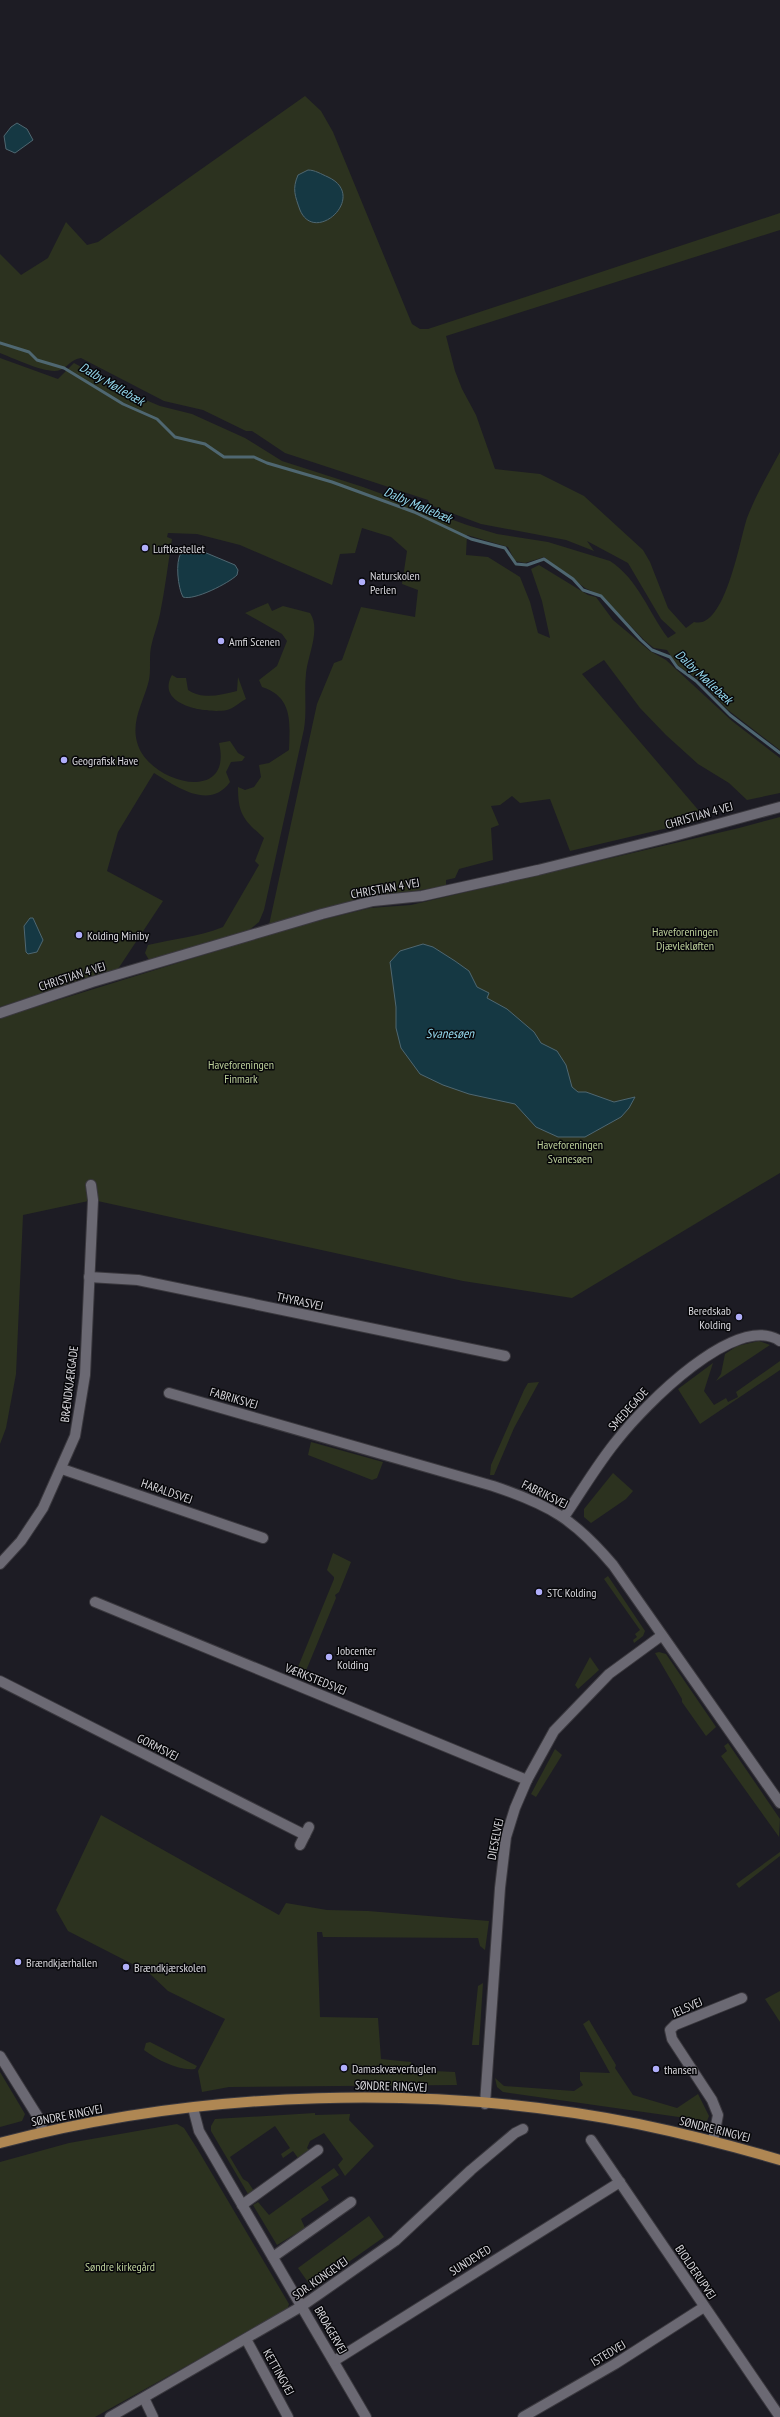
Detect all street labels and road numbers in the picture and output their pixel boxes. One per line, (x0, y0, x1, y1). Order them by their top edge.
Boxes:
street label: CHRISTIAN 4 VEJ (663, 798, 735, 832)
street label: CHRISTIAN 4 VEJ (349, 875, 421, 901)
street label: CHRISTIAN 4 VEJ (37, 958, 108, 994)
street label: THYRASVEJ (275, 1289, 325, 1313)
street label: BRÆNDKJÆRGADE (57, 1345, 81, 1423)
street label: FABRIKSVEJ (208, 1384, 260, 1412)
street label: SMEDEGADE (605, 1385, 651, 1433)
street label: HARALDSVEJ (139, 1475, 195, 1507)
street label: FABRIKSVEJ (519, 1476, 571, 1512)
street label: VÆRKSTEDSVEJ (282, 1659, 349, 1698)
street label: GORMSVEJ (135, 1730, 181, 1764)
street label: DIESELVEJ (484, 1817, 506, 1861)
street label: JELSVEJ (669, 1994, 705, 2021)
street label: SØNDRE RINGVEJ (355, 2077, 428, 2095)
street label: SØNDRE RINGVEJ (30, 2101, 104, 2129)
street label: SØNDRE RINGVEJ (678, 2113, 752, 2145)
street label: SUNDEVED (446, 2241, 494, 2279)
street label: BJOLDERUPVEJ (672, 2242, 720, 2302)
street label: SDR. KONGEVEJ (289, 2253, 351, 2303)
street label: BROAGERVEJ (311, 2303, 351, 2357)
street label: ISTEDVEJ (588, 2337, 628, 2369)
street label: KETTINGVEJ (260, 2346, 298, 2398)

